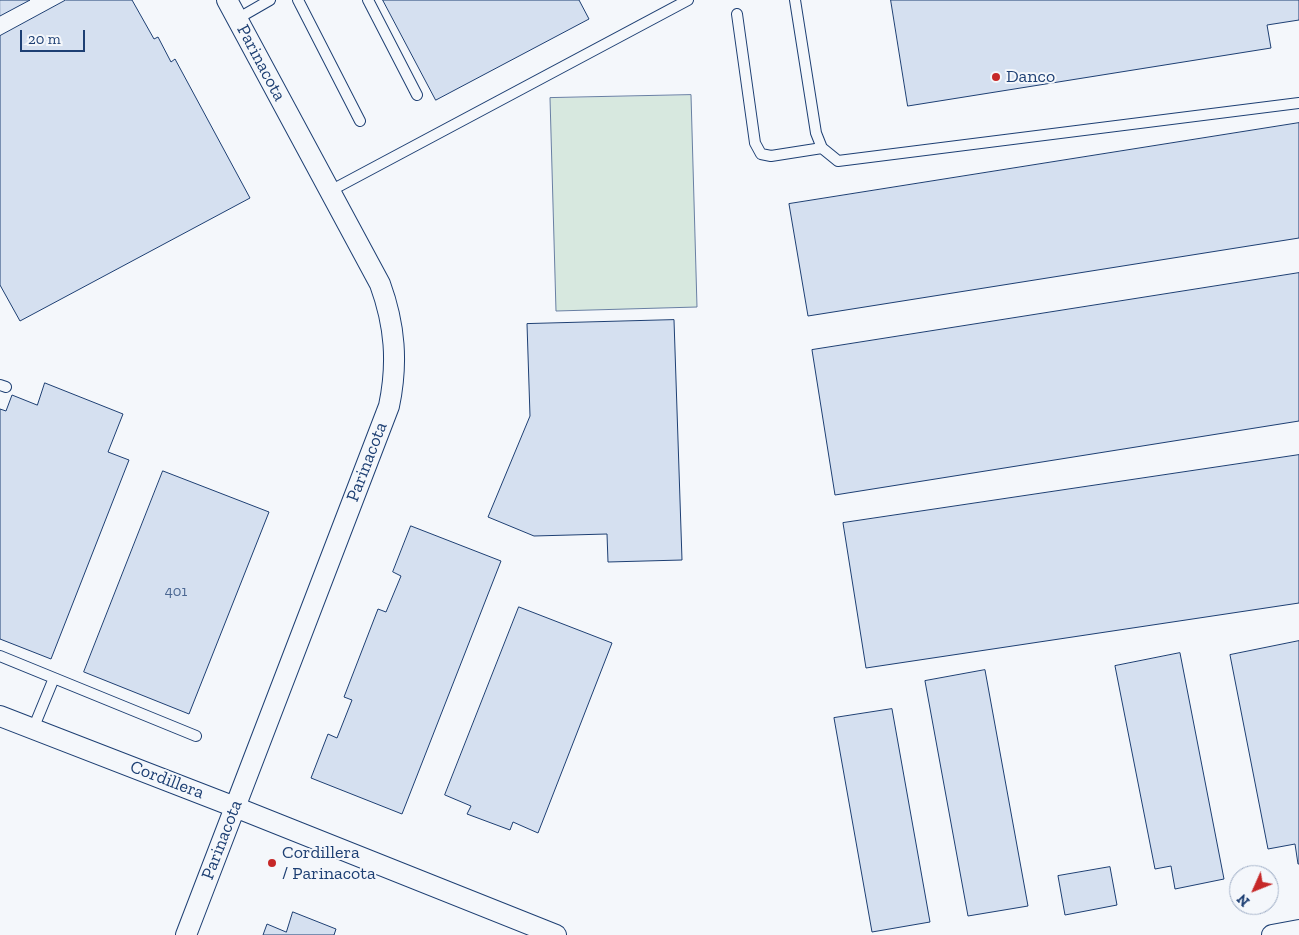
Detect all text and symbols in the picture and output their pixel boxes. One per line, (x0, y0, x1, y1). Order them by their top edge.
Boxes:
scale bar (22, 20, 88, 52)
street label: Parinacota (232, 21, 290, 105)
text: 20 m (28, 30, 61, 48)
place label: Danco (1006, 66, 1055, 88)
marker: Danco (990, 71, 1002, 83)
street label: Parinacota (342, 419, 392, 505)
house number: 401 (165, 583, 187, 601)
street label: Cordillera (127, 756, 207, 804)
street label: Parinacota (197, 797, 247, 883)
place label: Cordillera / Parinacota (282, 842, 376, 884)
marker: Cordillera / Parinacota (266, 857, 278, 869)
north arrow (1229, 865, 1279, 915)
text: N (1234, 890, 1253, 910)

